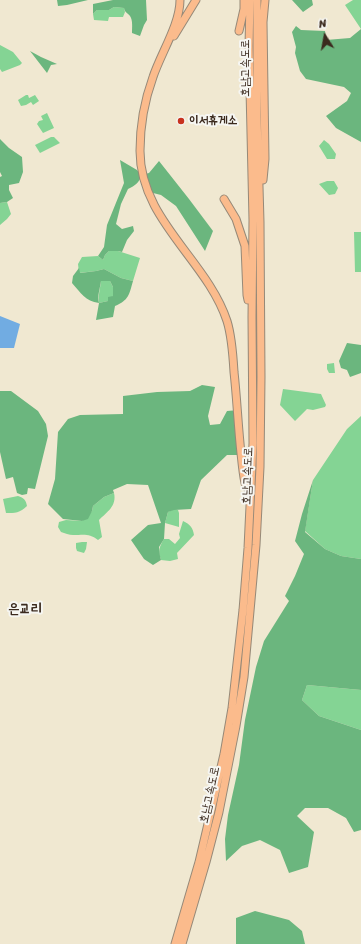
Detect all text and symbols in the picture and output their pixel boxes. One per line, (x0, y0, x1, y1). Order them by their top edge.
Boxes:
text: N (317, 14, 328, 34)
north arrow (305, 16, 345, 56)
street label: 호남고속도로 (239, 39, 253, 97)
place label: 이서휴게소 (189, 114, 237, 128)
marker: 이서휴게소 (176, 116, 186, 126)
street label: 호남고속도로 (240, 447, 256, 505)
district label: 은교리 (8, 601, 42, 617)
street label: 호남고속도로 (197, 765, 223, 825)

